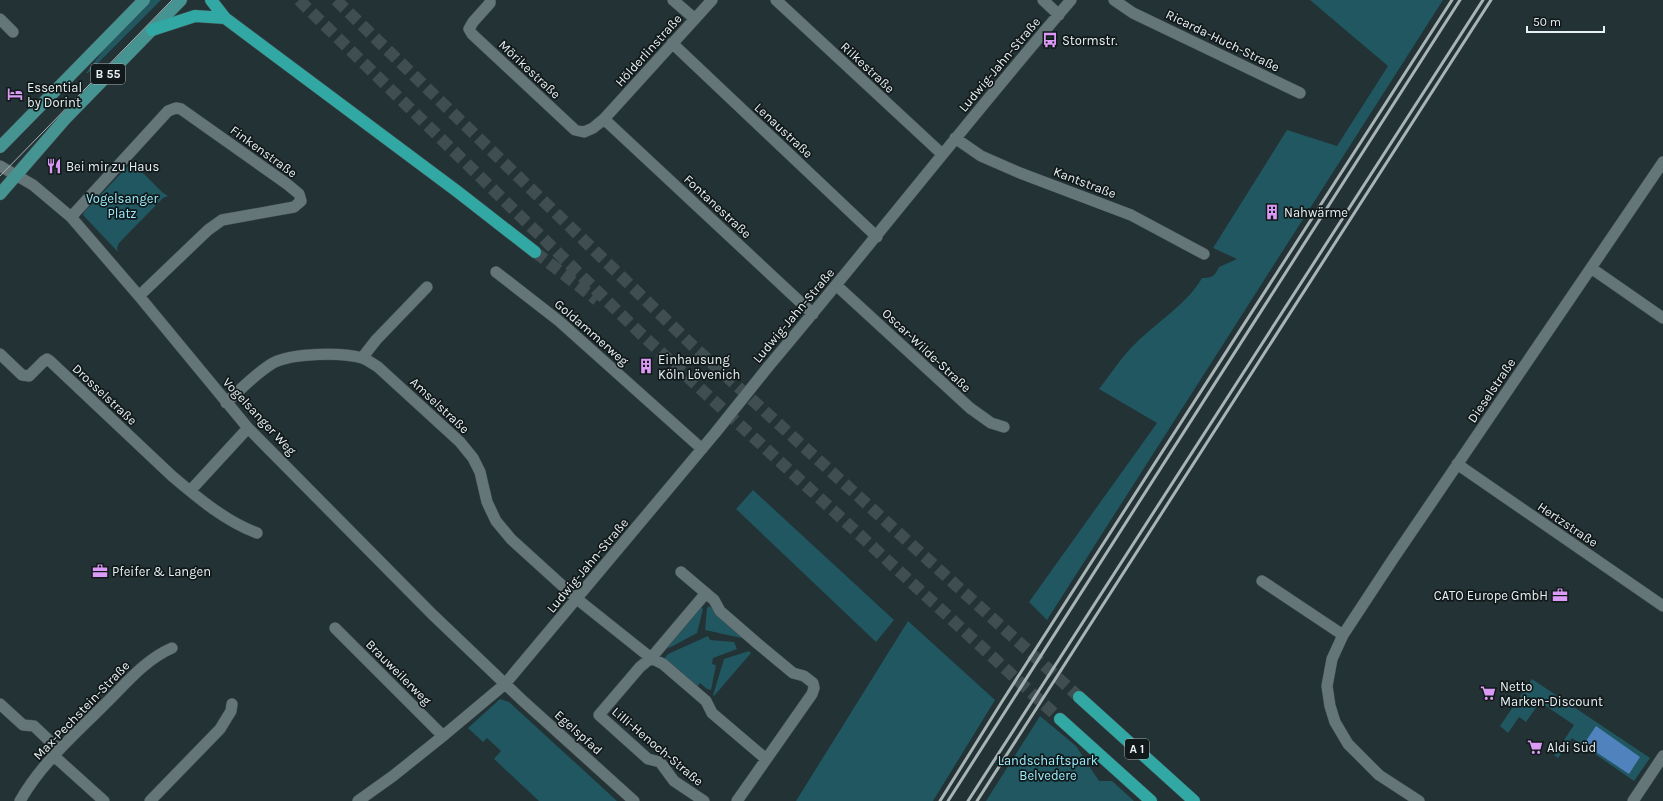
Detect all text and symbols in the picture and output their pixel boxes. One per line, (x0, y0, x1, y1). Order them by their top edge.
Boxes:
street label: Ricarda-Huch-Straße (1163, 6, 1282, 75)
scale bar (1527, 8, 1604, 34)
street label: Hölderlinstraße (612, 11, 685, 90)
street label: Ludwig-Jahn-Straße (955, 14, 1043, 115)
text: 50 m (1533, 15, 1561, 29)
bus stop icon: Stormstr. (1041, 31, 1059, 49)
place label: Stormstr. (1062, 33, 1117, 48)
street label: Mörikestraße (496, 37, 564, 102)
street label: Rilkestraße (838, 39, 898, 96)
road number: B 55 (91, 64, 125, 84)
place label: Essential by Dorint (27, 80, 82, 110)
hotel icon: Essential by Dorint (6, 85, 24, 103)
street label: Lenaustraße (752, 100, 816, 161)
street label: Finkenstraße (227, 122, 300, 181)
restaurant icon: Bei mir zu Haus (45, 157, 63, 175)
place label: Bei mir zu Haus (66, 159, 159, 174)
street label: Kantstraße (1051, 164, 1119, 201)
street label: Fontanestraße (681, 171, 755, 241)
park label: Vogelsanger Platz (86, 191, 158, 221)
building icon: Nahwärme (1263, 203, 1281, 221)
place label: Nahwärme (1284, 205, 1348, 220)
street label: Ludwig-Jahn-Straße (749, 265, 837, 366)
street label: Goldammerweg (552, 296, 632, 369)
street label: Oscar-Wilde-Straße (879, 305, 974, 395)
place label: Einhausung Köln Lövenich (658, 352, 740, 382)
street label: Dieselstraße (1464, 355, 1519, 425)
building icon: Einhausung Köln Lövenich (637, 357, 655, 375)
street label: Drosselstraße (69, 361, 140, 428)
street label: Vogelsanger Weg (220, 374, 300, 459)
street label: Amselstraße (407, 374, 472, 437)
street label: Hertzstraße (1535, 499, 1601, 550)
street label: Ludwig-Jahn-Straße (543, 515, 631, 616)
office icon: Pfeifer & Langen (91, 562, 109, 580)
place label: Pfeifer & Langen (112, 564, 211, 579)
office icon: CATO Europe GmbH (1551, 586, 1569, 604)
place label: CATO Europe GmbH (1434, 588, 1548, 603)
street label: Brauweilerweg (363, 637, 435, 709)
street label: Max-Pechstein-Straße (30, 658, 133, 763)
place label: Netto Marken-Discount (1500, 679, 1603, 709)
supermarket icon: Netto Marken-Discount (1479, 684, 1497, 702)
street label: Lilli-Henoch-Straße (609, 704, 707, 789)
street label: Egelspfad (552, 707, 605, 758)
supermarket icon: Aldi Süd (1526, 738, 1544, 756)
road number: A 1 (1125, 739, 1149, 759)
place label: Aldi Süd (1547, 740, 1596, 755)
park label: Landschaftspark Belvedere (998, 753, 1098, 783)

